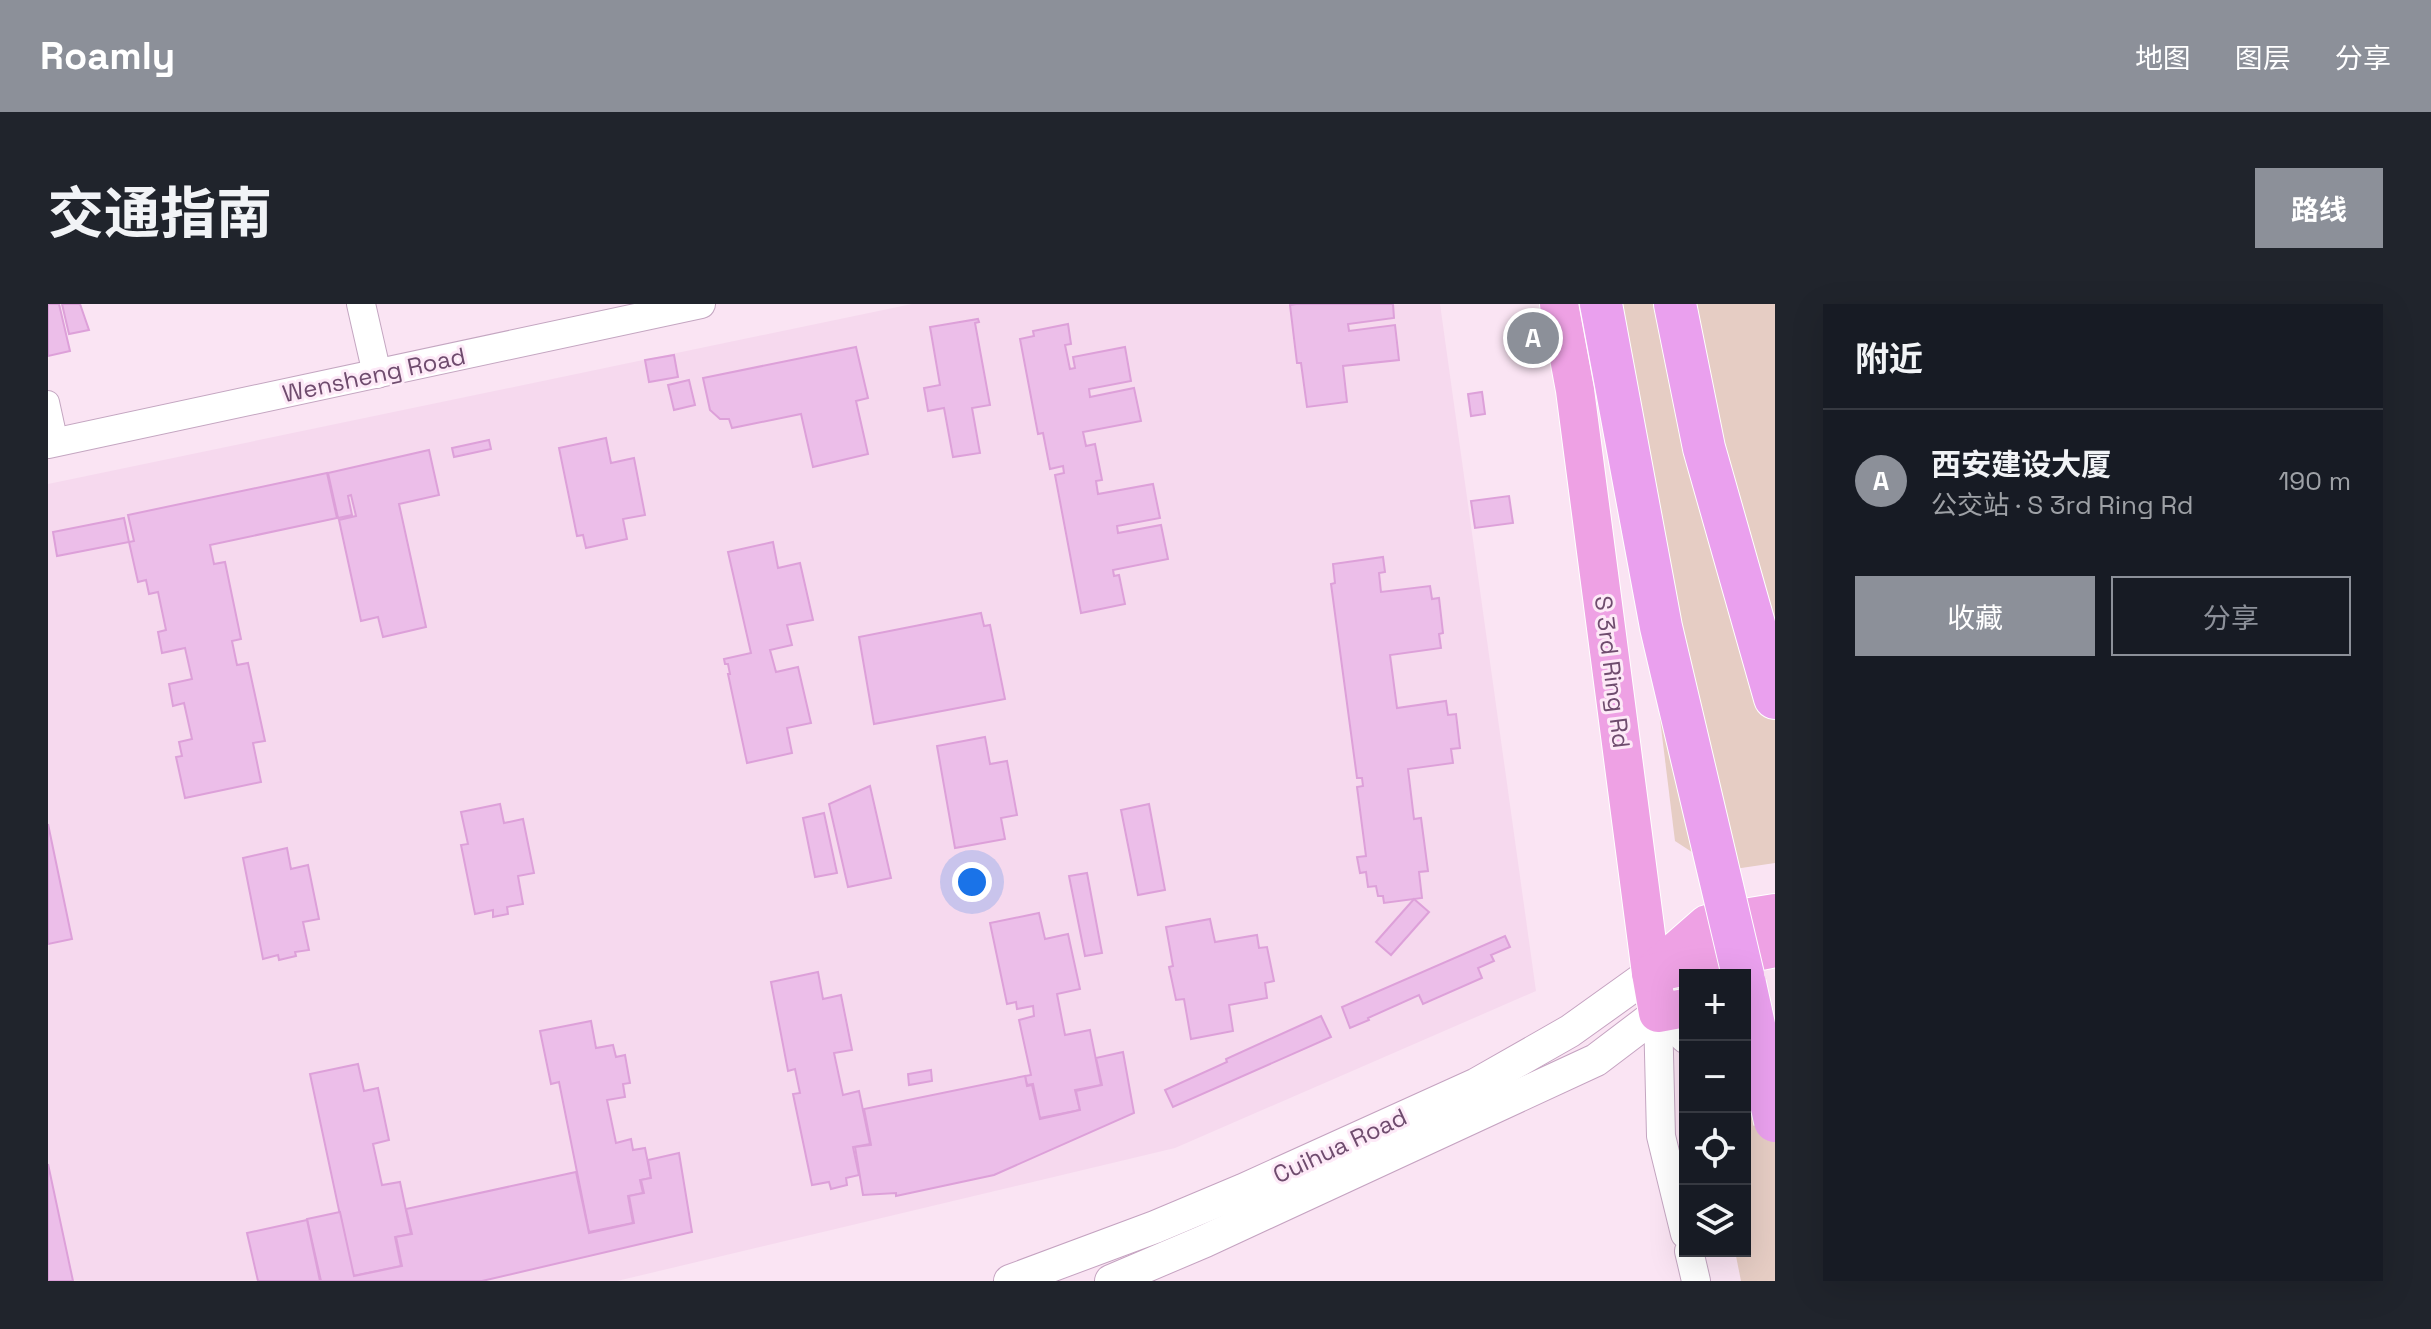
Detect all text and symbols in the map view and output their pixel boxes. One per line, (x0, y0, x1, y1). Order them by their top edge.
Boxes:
text: Roamly (40, 32, 175, 80)
text: 地图 (2135, 40, 2191, 76)
text: 图层 (2235, 40, 2291, 76)
text: 分享 (2335, 40, 2391, 76)
button: 路线 (2255, 168, 2383, 248)
text: 交通指南 (48, 178, 272, 249)
pin: A (1507, 308, 1559, 368)
text: 附近 (1855, 338, 1923, 381)
street label: Wensheng Road (280, 340, 468, 409)
text: 西安建设大厦 (1931, 445, 2111, 484)
text: A (1873, 464, 1889, 498)
text: 190 m (2279, 464, 2351, 498)
text: 公交站 · S 3rd Ring Rd (1931, 488, 2194, 522)
button: 收藏 (1855, 576, 2095, 656)
button: 分享 (2111, 576, 2351, 656)
street label: S 3rd Ring Rd (1588, 594, 1637, 750)
your location (952, 862, 992, 902)
map controls (1679, 969, 1751, 1257)
button: + (1679, 969, 1751, 1041)
button: − (1679, 1041, 1751, 1113)
street label: Cuihua Road (1268, 1101, 1412, 1190)
button: locate (1679, 1113, 1751, 1185)
button: layers (1679, 1185, 1751, 1257)

